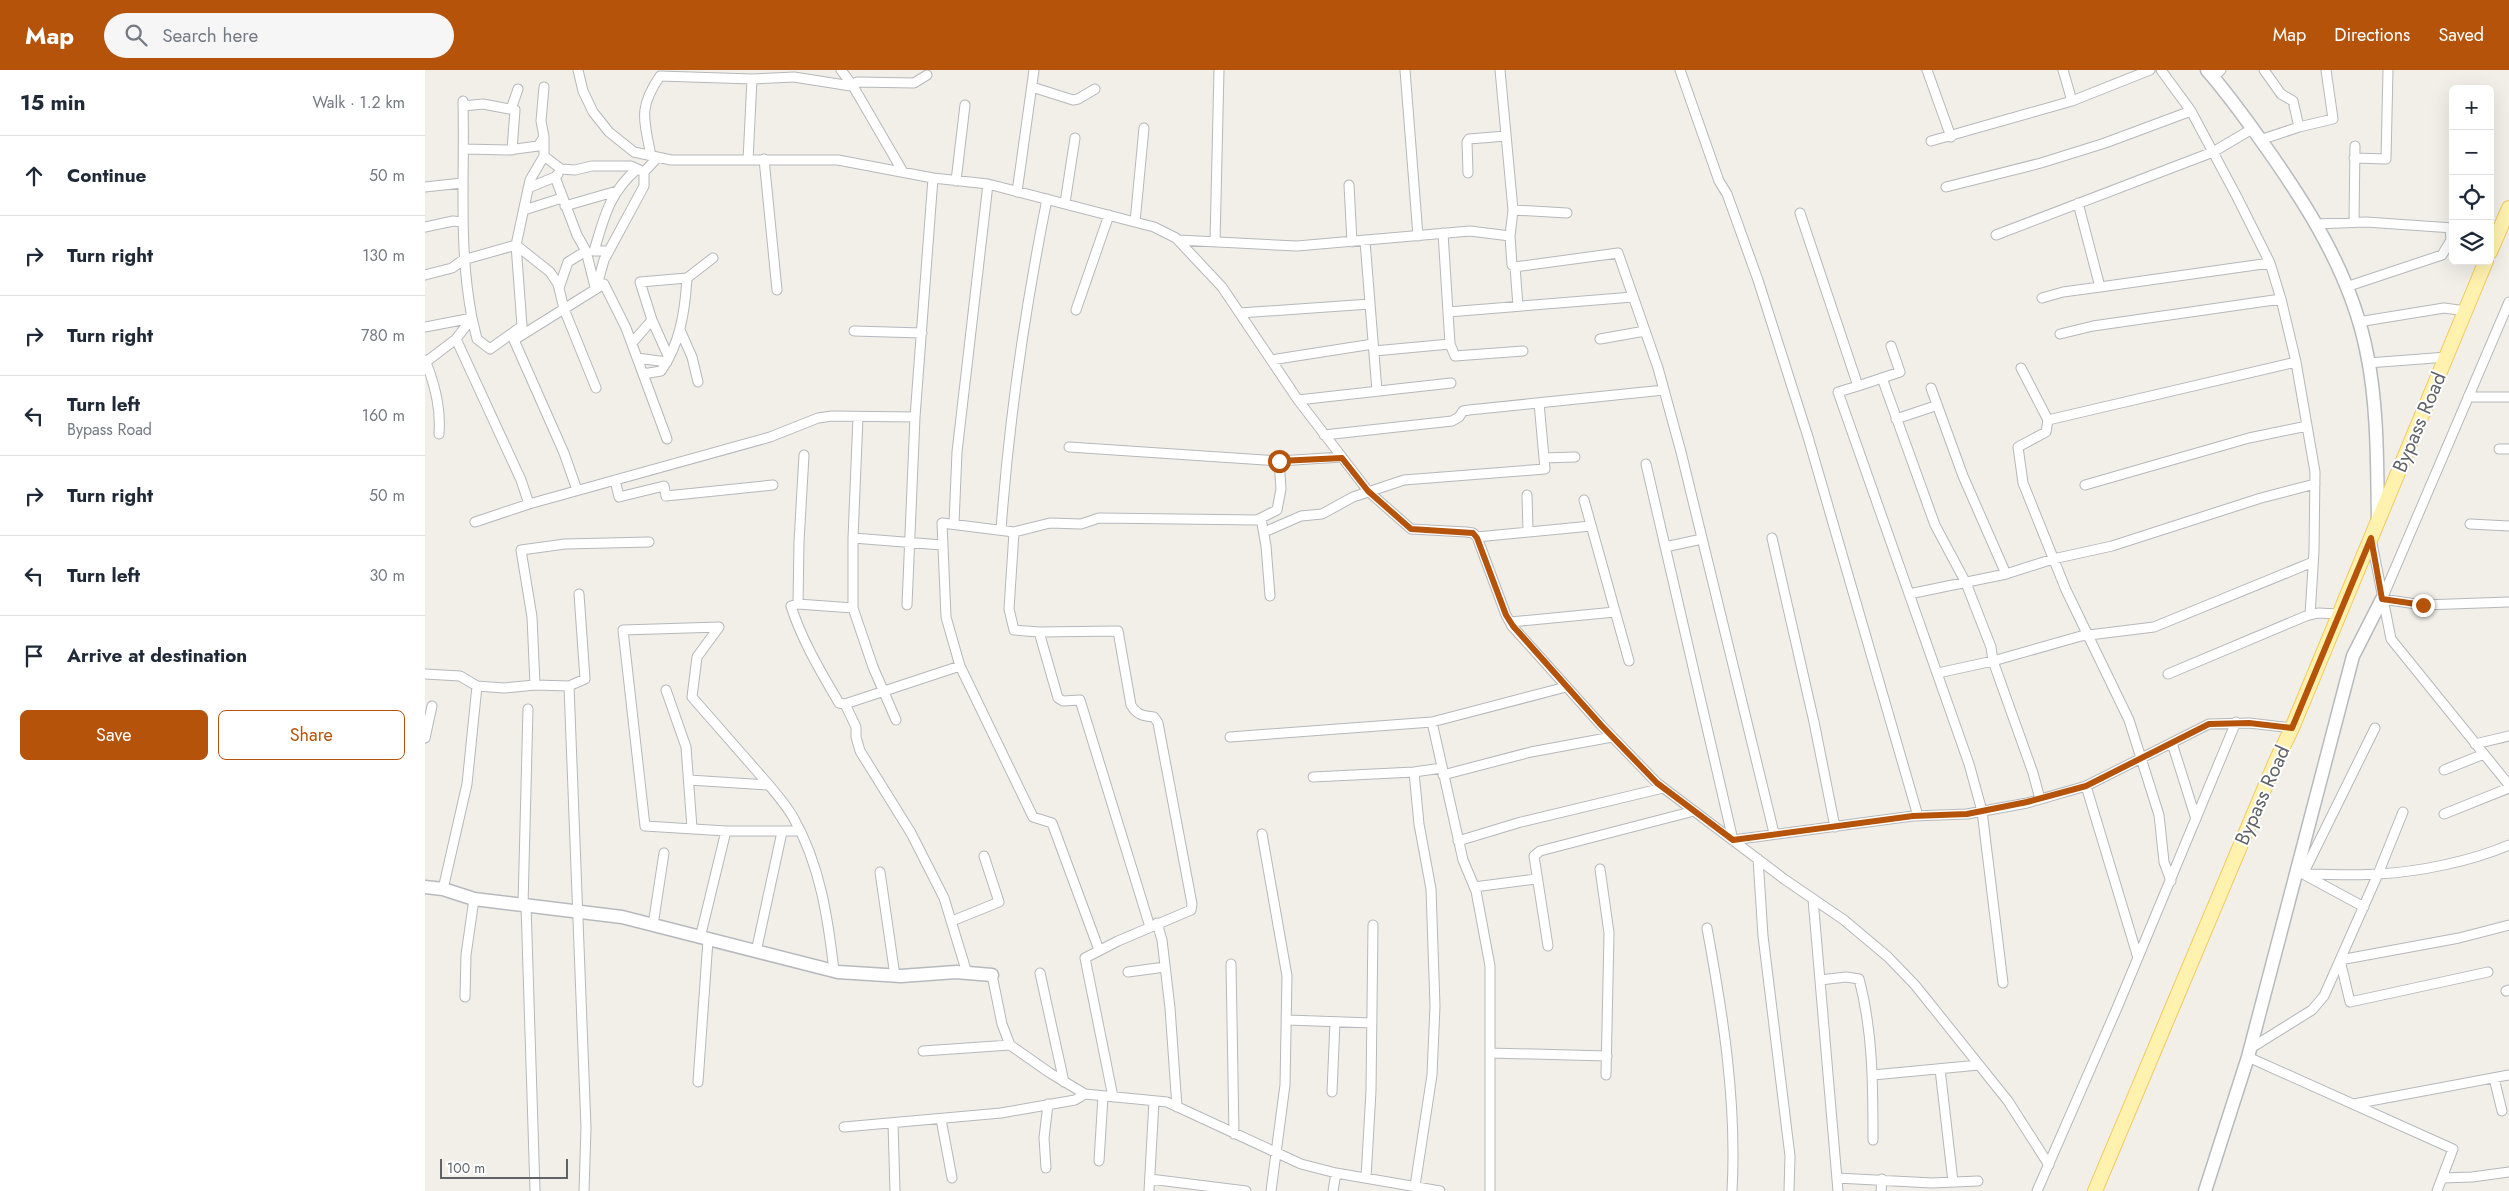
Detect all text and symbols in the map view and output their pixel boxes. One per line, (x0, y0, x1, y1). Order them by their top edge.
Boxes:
search box (104, 13, 454, 58)
text: Map (25, 18, 74, 53)
icon: search (122, 21, 150, 49)
text: Search here (162, 22, 258, 49)
text: Map (2273, 22, 2306, 48)
text: Directions (2334, 22, 2410, 48)
text: Saved (2438, 22, 2484, 48)
map controls (2449, 85, 2494, 265)
button: + (2449, 85, 2494, 130)
text: 15 min (20, 88, 86, 118)
text: Walk · 1.2 km (313, 91, 405, 114)
button: − (2449, 130, 2494, 175)
icon: ahead (20, 162, 48, 190)
text: Continue (67, 162, 146, 189)
text: 50 m (369, 164, 405, 187)
button: locate (2449, 175, 2494, 220)
button: layers (2449, 220, 2494, 265)
icon: right (20, 242, 48, 270)
text: Turn right (67, 242, 153, 269)
text: 130 m (362, 244, 405, 267)
icon: right (20, 322, 48, 350)
text: Turn right (67, 322, 153, 349)
text: 780 m (361, 324, 405, 347)
street label: Bypass Road (2385, 368, 2454, 477)
text: Turn left (67, 391, 140, 418)
icon: left (20, 402, 48, 430)
text: 160 m (362, 404, 405, 427)
text: Bypass Road (67, 418, 152, 441)
route start (1268, 450, 1291, 473)
icon: right (20, 482, 48, 510)
text: Turn right (67, 482, 153, 509)
text: 50 m (369, 484, 405, 507)
icon: left (20, 562, 48, 590)
text: Turn left (67, 562, 140, 589)
text: 30 m (369, 564, 405, 587)
route end (2412, 594, 2435, 617)
icon: arrive (20, 642, 48, 670)
text: Arrive at destination (67, 642, 247, 669)
button: Save (20, 710, 208, 760)
button: Share (218, 710, 405, 760)
street label: Bypass Road (2228, 741, 2297, 850)
scale bar (440, 1156, 567, 1179)
text: 100 m (447, 1158, 485, 1178)

